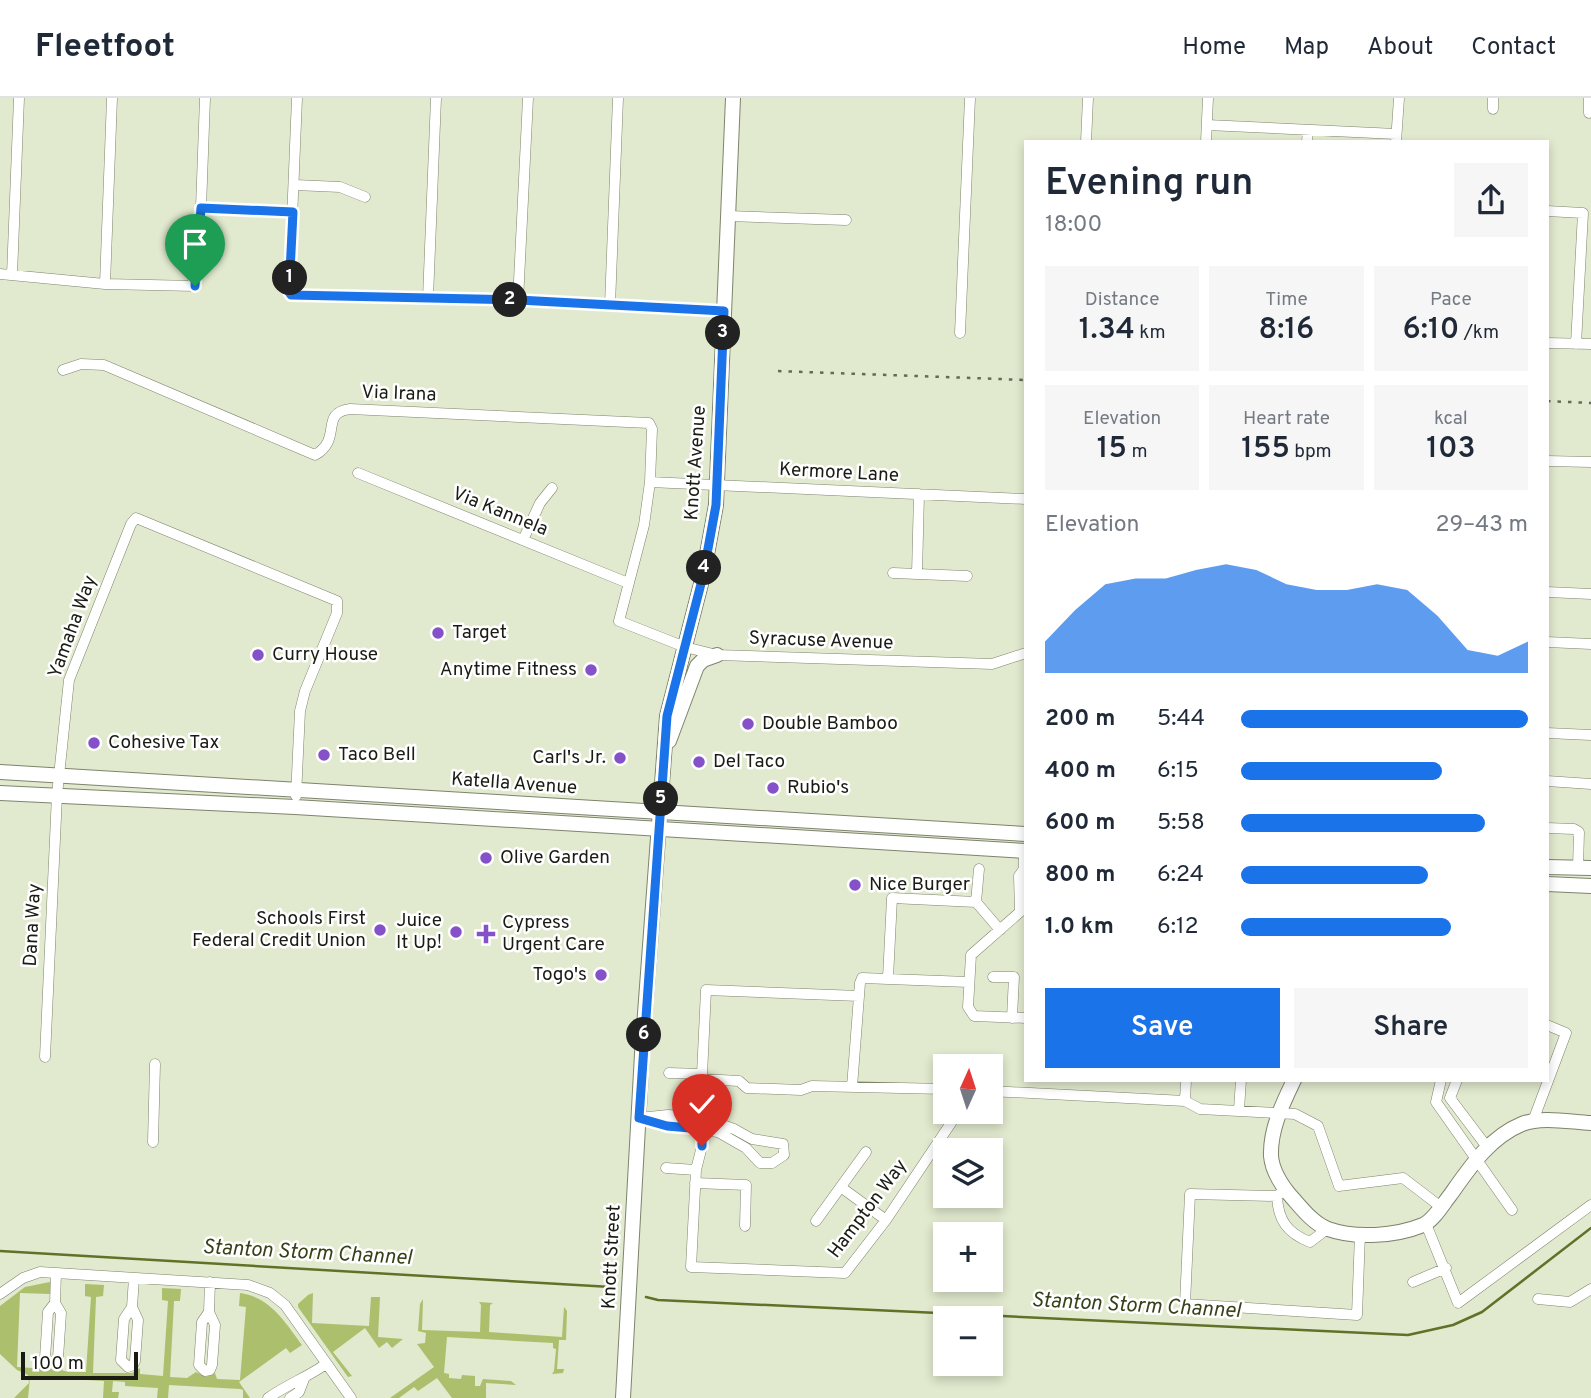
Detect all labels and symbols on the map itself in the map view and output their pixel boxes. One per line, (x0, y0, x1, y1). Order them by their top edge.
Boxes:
pin (165, 214, 225, 286)
pin: 1 (272, 260, 308, 296)
pin: 2 (492, 282, 528, 318)
pin: 3 (706, 316, 740, 350)
street label: Via Irana (361, 381, 437, 407)
street label: Knott Avenue (680, 405, 712, 521)
street label: Kermore Lane (778, 458, 900, 488)
street label: Via Kannela (449, 482, 551, 542)
pin: 4 (686, 550, 722, 586)
street label: Yamaha Way (43, 572, 103, 682)
place label: Target (452, 621, 507, 645)
marker: Target (430, 625, 446, 641)
street label: Syracuse Avenue (748, 626, 894, 656)
place label: Curry House (272, 643, 378, 667)
marker: Curry House (250, 647, 266, 663)
place label: Anytime Fitness (440, 658, 577, 682)
marker: Anytime Fitness (583, 662, 599, 678)
place label: Double Bamboo (762, 712, 898, 736)
marker: Double Bamboo (740, 716, 756, 732)
place label: Cohesive Tax (108, 731, 219, 755)
marker: Cohesive Tax (86, 735, 102, 751)
place label: Taco Bell (338, 743, 416, 767)
place label: Carl's Jr. (532, 746, 606, 770)
marker: Taco Bell (316, 747, 332, 763)
marker: Carl's Jr. (612, 750, 628, 766)
place label: Del Taco (713, 750, 785, 774)
marker: Del Taco (691, 754, 707, 770)
street label: Katella Avenue (450, 768, 578, 800)
place label: Rubio's (787, 776, 849, 800)
marker: Rubio's (765, 780, 781, 796)
pin: 5 (644, 782, 678, 816)
place label: Olive Garden (500, 846, 610, 870)
marker: Olive Garden (478, 850, 494, 866)
place label: Nice Burger (869, 873, 971, 897)
marker: Nice Burger (847, 877, 863, 893)
street label: Dana Way (19, 883, 47, 967)
place label: Schools First Federal Credit Union (192, 907, 366, 953)
place label: Juice It Up! (396, 909, 442, 955)
place label: Cypress Urgent Care (502, 911, 605, 957)
marker: Schools First Federal Credit Union (372, 922, 388, 938)
marker: Juice It Up! (448, 924, 464, 940)
marker: Cypress Urgent Care (476, 924, 496, 944)
place label: Togo's (533, 963, 587, 987)
marker: Togo's (593, 967, 609, 983)
pin: 6 (626, 1018, 662, 1052)
north arrow (933, 1054, 1003, 1124)
pin (672, 1074, 732, 1146)
street label: Hampton Way (823, 1155, 913, 1263)
street label: Knott Street (597, 1204, 627, 1310)
water label: Stanton Storm Channel (202, 1234, 414, 1272)
water label: Stanton Storm Channel (1031, 1287, 1243, 1325)
scale bar (21, 1349, 138, 1381)

